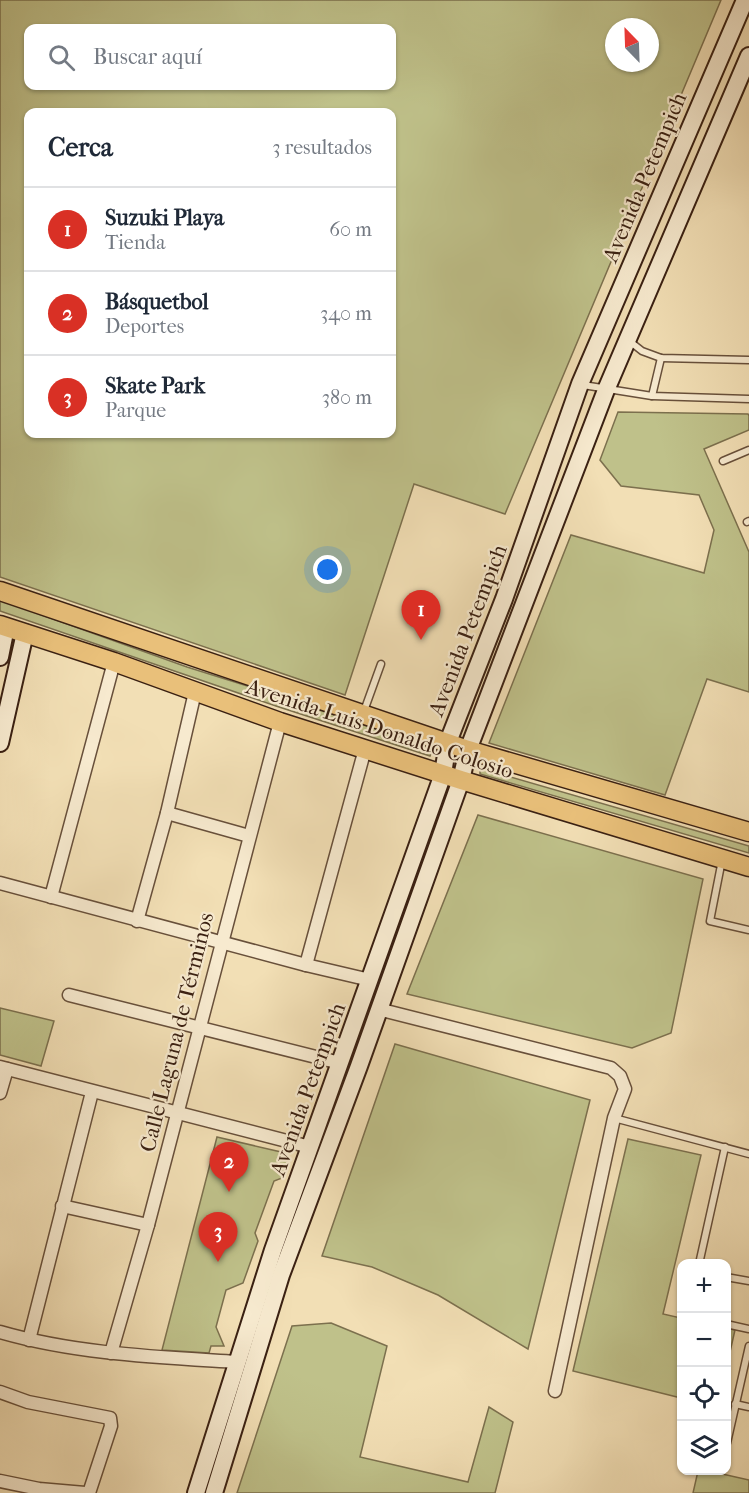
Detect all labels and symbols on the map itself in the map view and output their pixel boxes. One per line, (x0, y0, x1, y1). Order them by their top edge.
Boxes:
north arrow (605, 18, 659, 72)
street label: Avenida Petempich (597, 88, 693, 267)
street label: Avenida Petempich (423, 540, 513, 721)
your location (313, 555, 342, 584)
pin: 1 (402, 590, 440, 640)
street label: Avenida Luis Donaldo Colosio (242, 673, 517, 784)
street label: Calle Laguna de Términos (135, 910, 219, 1155)
street label: Avenida Petempich (264, 999, 352, 1180)
pin: 2 (210, 1142, 248, 1192)
pin: 3 (198, 1212, 238, 1262)

